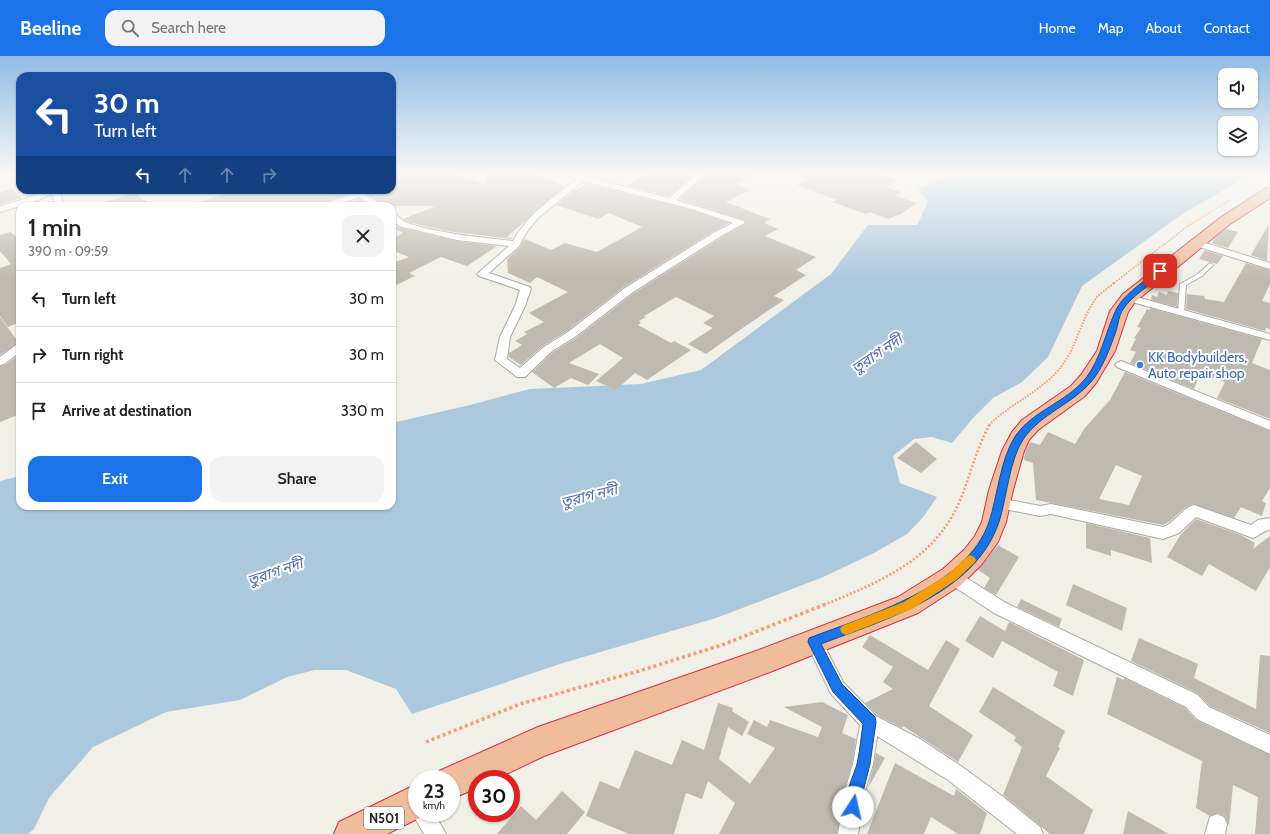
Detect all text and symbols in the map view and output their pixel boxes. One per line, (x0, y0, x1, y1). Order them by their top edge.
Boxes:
search box (105, 10, 385, 46)
text: Beeline (20, 17, 81, 40)
icon: search (119, 17, 141, 39)
text: Search here (151, 19, 226, 37)
text: Home (1039, 19, 1076, 37)
text: Map (1098, 19, 1123, 37)
text: About (1145, 19, 1182, 37)
text: Contact (1204, 19, 1250, 37)
map controls (1218, 68, 1258, 156)
button: sound (1218, 68, 1258, 108)
text: 30 m (94, 86, 160, 120)
icon: left (28, 88, 80, 140)
button: layers (1218, 116, 1258, 156)
text: Turn left (94, 120, 157, 142)
icon: left (132, 164, 154, 186)
icon: ahead (174, 164, 196, 186)
icon: ahead (216, 164, 238, 186)
icon: right (258, 164, 280, 186)
text: 1 min (28, 213, 82, 242)
button: close (342, 215, 384, 257)
text: 390 m · 09:59 (28, 243, 108, 259)
pin (1143, 254, 1177, 288)
icon: arrive (1149, 260, 1171, 282)
icon: left (28, 288, 50, 310)
text: Turn left (62, 290, 116, 308)
text: 30 m (349, 290, 384, 308)
water label: তুরাগ নদী (848, 329, 908, 378)
icon: right (28, 344, 50, 366)
text: Turn right (62, 346, 123, 364)
text: 30 m (349, 346, 384, 364)
place label: KK Bodybuilders, Auto repair shop (1148, 348, 1247, 382)
marker: KK Bodybuilders, Auto repair shop (1135, 360, 1145, 370)
icon: arrive (28, 400, 50, 422)
text: Arrive at destination (62, 402, 192, 420)
text: 330 m (341, 402, 384, 420)
button: Exit (28, 456, 202, 502)
button: Share (210, 456, 384, 502)
water label: তুরাগ নদী (559, 480, 622, 512)
water label: তুরাগ নদী (245, 553, 308, 590)
speed limit sign: 30 (468, 770, 520, 822)
text: 23 (423, 779, 445, 803)
position arrow (832, 786, 874, 828)
text: km/h (423, 799, 445, 812)
road number: N501 (364, 807, 404, 829)

